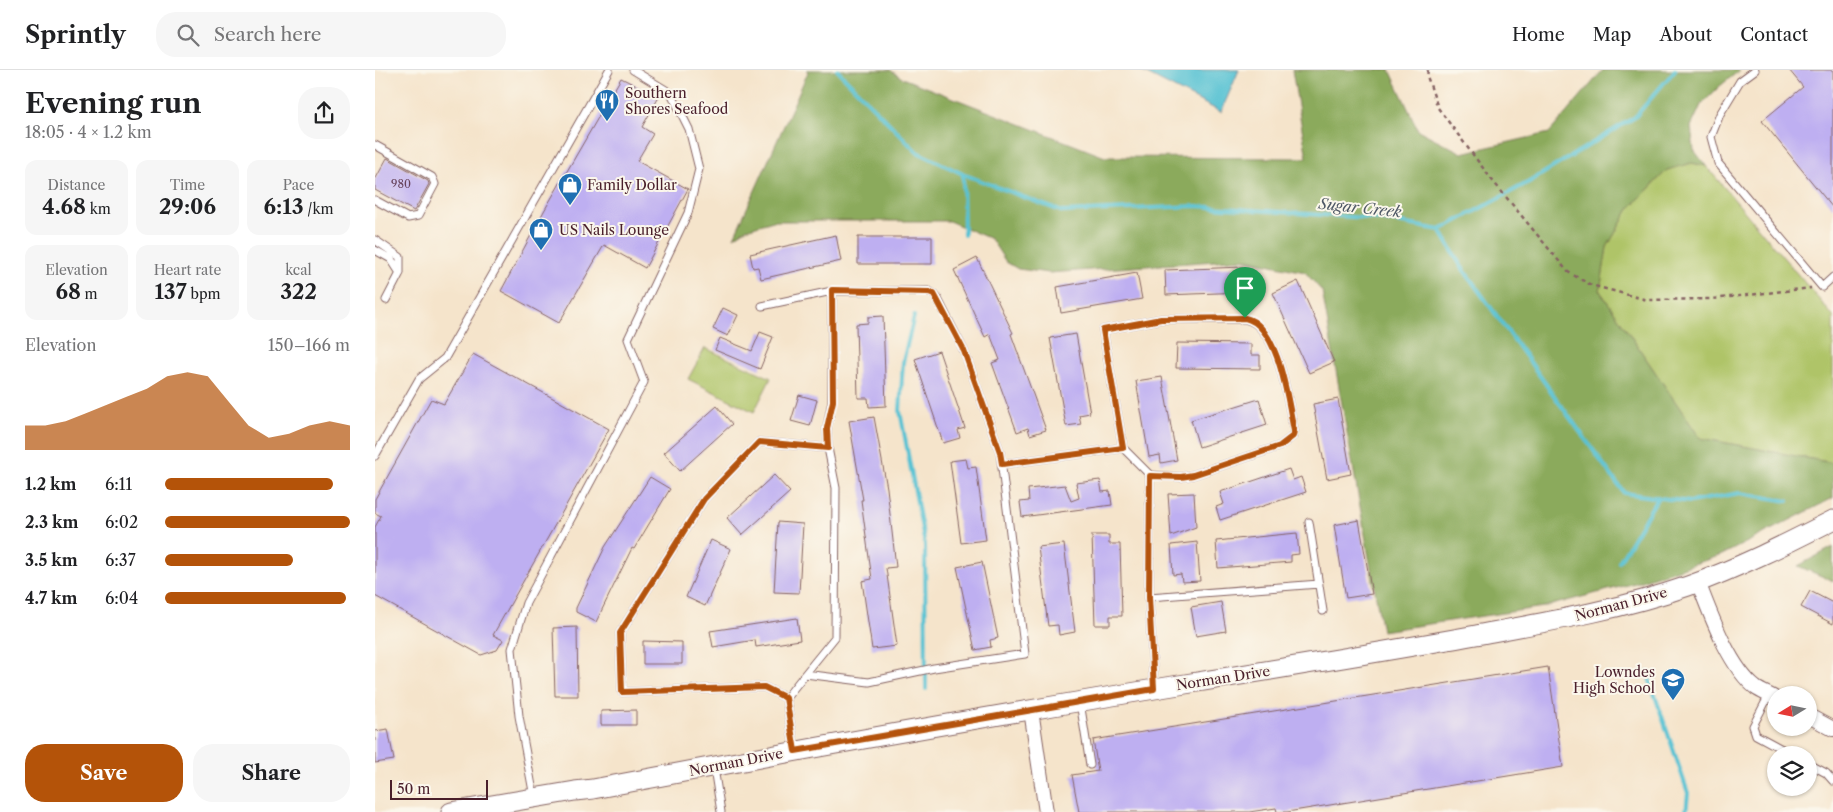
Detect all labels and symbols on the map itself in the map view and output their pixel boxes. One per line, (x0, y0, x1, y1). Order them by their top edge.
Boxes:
place label: Southern Shores Seafood (625, 84, 729, 118)
restaurant icon: Southern Shores Seafood (594, 88, 620, 122)
shop icon: Family Dollar (557, 172, 583, 206)
place label: Family Dollar (587, 176, 677, 194)
house number: 980 (391, 177, 411, 191)
water label: Sugar Creek (1317, 194, 1403, 221)
shop icon: US Nails Lounge (528, 217, 554, 251)
place label: US Nails Lounge (559, 221, 669, 239)
pin (1224, 267, 1266, 318)
street label: Norman Drive (1573, 583, 1669, 625)
street label: Norman Drive (1175, 662, 1271, 694)
place label: Lowndes High School (1573, 663, 1655, 697)
school or university icon: Lowndes High School (1660, 667, 1686, 701)
north arrow (1767, 686, 1817, 736)
street label: Norman Drive (688, 744, 784, 780)
scale bar (390, 777, 487, 800)

